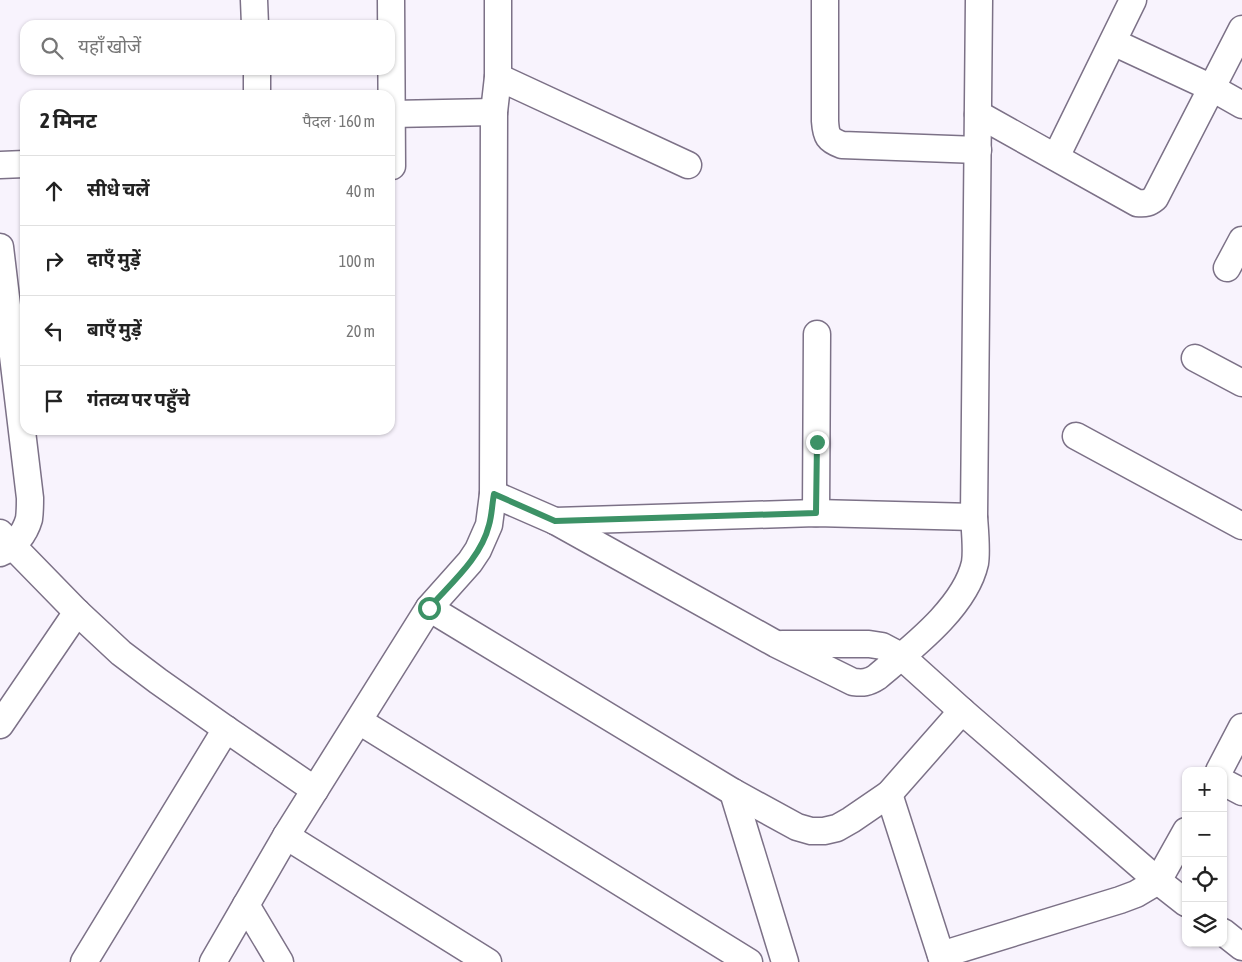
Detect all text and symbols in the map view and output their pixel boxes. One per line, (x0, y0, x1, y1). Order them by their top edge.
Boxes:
search box (20, 20, 395, 75)
icon: search (38, 34, 66, 62)
text: यहाँ खोजें (78, 35, 141, 57)
text: 2 मिनट (40, 108, 97, 132)
text: पैदल · 160 m (302, 112, 375, 130)
icon: ahead (40, 177, 68, 205)
text: सीधे चलें (87, 178, 150, 200)
text: 40 m (346, 182, 375, 200)
icon: right (40, 247, 68, 275)
text: दाएँ मुड़ें (87, 248, 141, 270)
text: 100 m (339, 252, 375, 270)
icon: left (40, 317, 68, 345)
text: बाएँ मुड़ें (87, 318, 142, 340)
text: 20 m (346, 322, 375, 340)
icon: arrive (40, 387, 68, 415)
text: गंतव्य पर पहुँचे (87, 388, 190, 410)
route end (806, 431, 829, 454)
route start (418, 597, 441, 620)
map controls (1182, 767, 1227, 947)
button: + (1182, 767, 1227, 812)
button: − (1182, 812, 1227, 857)
button: locate (1182, 857, 1227, 902)
button: layers (1182, 902, 1227, 947)

